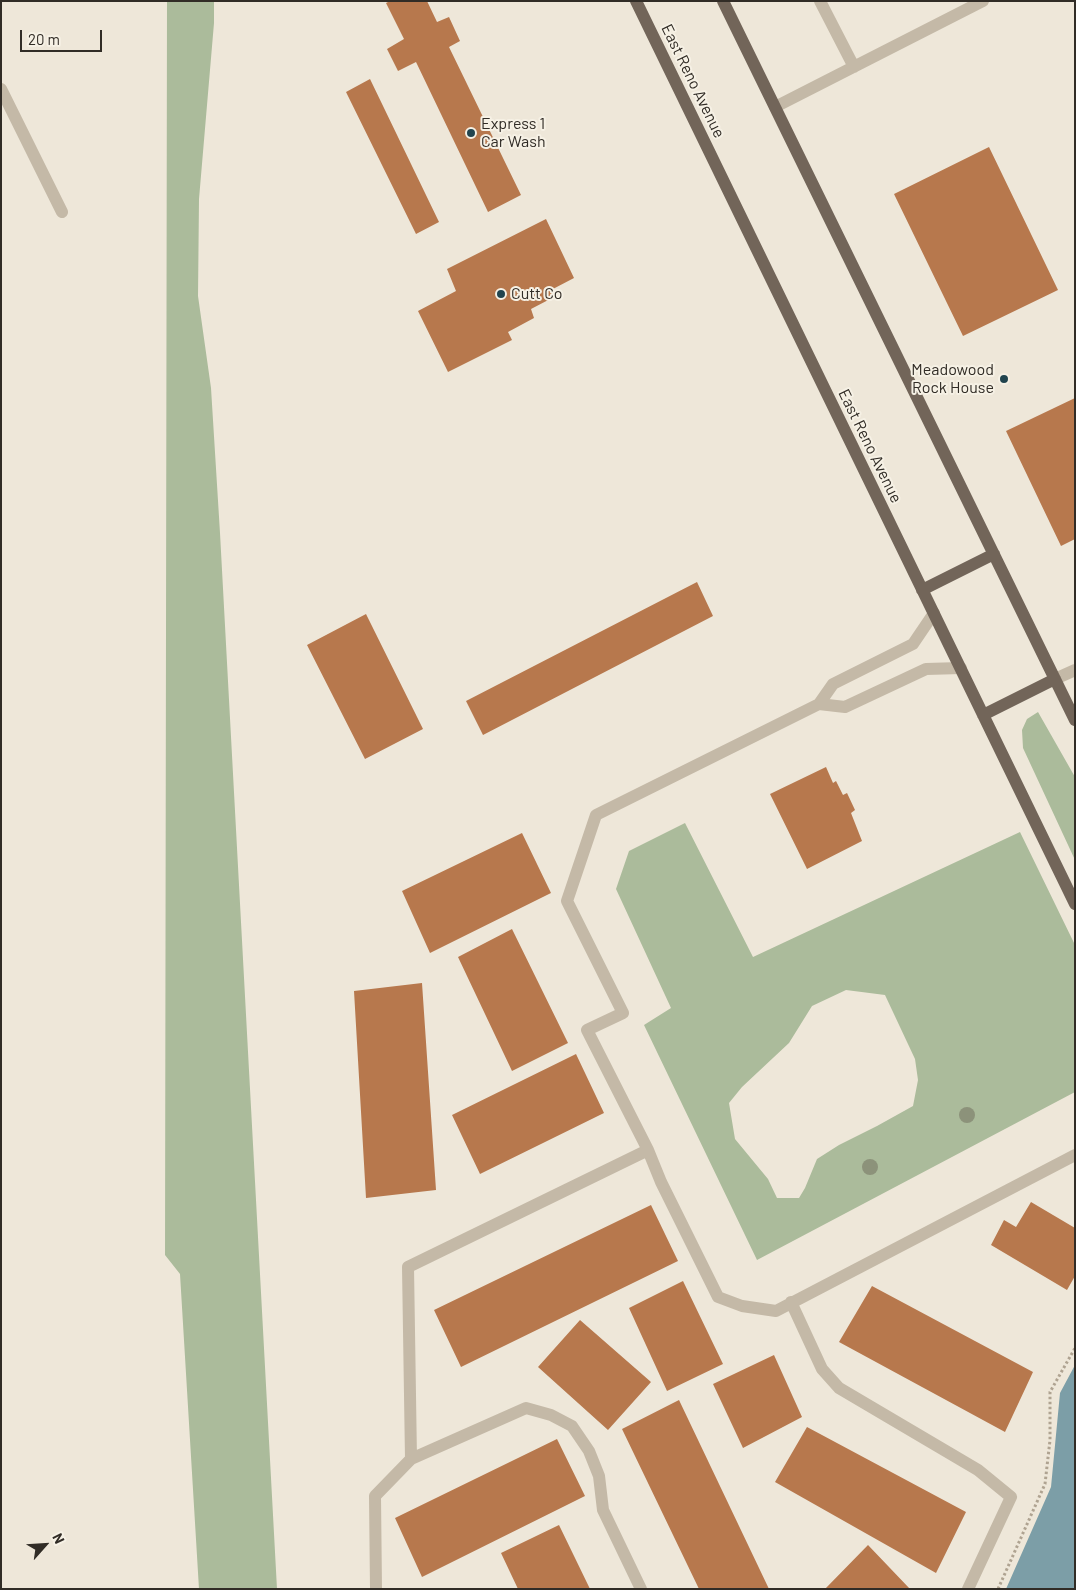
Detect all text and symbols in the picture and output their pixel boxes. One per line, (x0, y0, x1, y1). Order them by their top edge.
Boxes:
scale bar (22, 20, 105, 52)
street label: East Reno Avenue (657, 21, 729, 141)
text: 20 m (28, 30, 60, 48)
place label: Express 1 Car Wash (481, 114, 546, 152)
marker: Express 1 Car Wash (465, 127, 477, 139)
place label: Cutt Co (511, 284, 563, 304)
marker: Cutt Co (495, 288, 507, 300)
place label: Meadowood Rock House (911, 360, 994, 398)
marker: Meadowood Rock House (998, 373, 1010, 385)
street label: East Reno Avenue (834, 386, 906, 506)
north arrow (20, 1520, 70, 1570)
text: N (49, 1530, 69, 1546)

